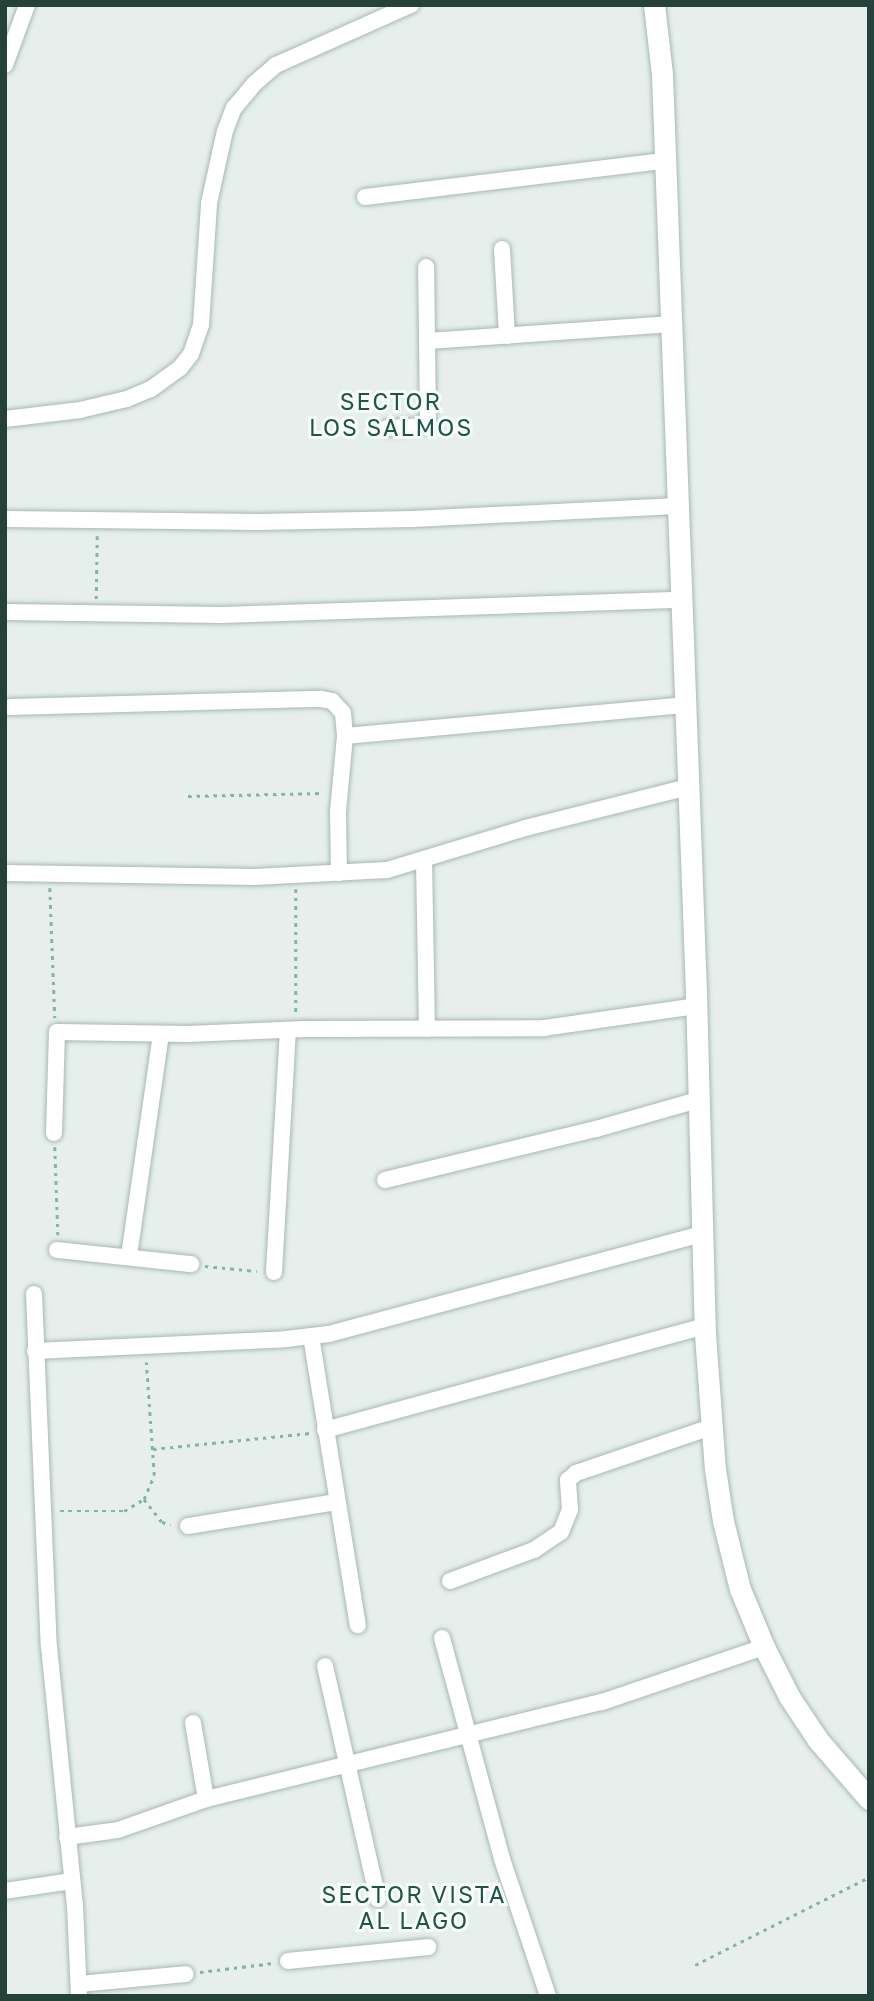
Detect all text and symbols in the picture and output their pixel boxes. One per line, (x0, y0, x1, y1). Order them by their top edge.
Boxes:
district label: SECTOR LOS SALMOS (310, 387, 472, 441)
district label: SECTOR VISTA AL LAGO (323, 1880, 505, 1934)

